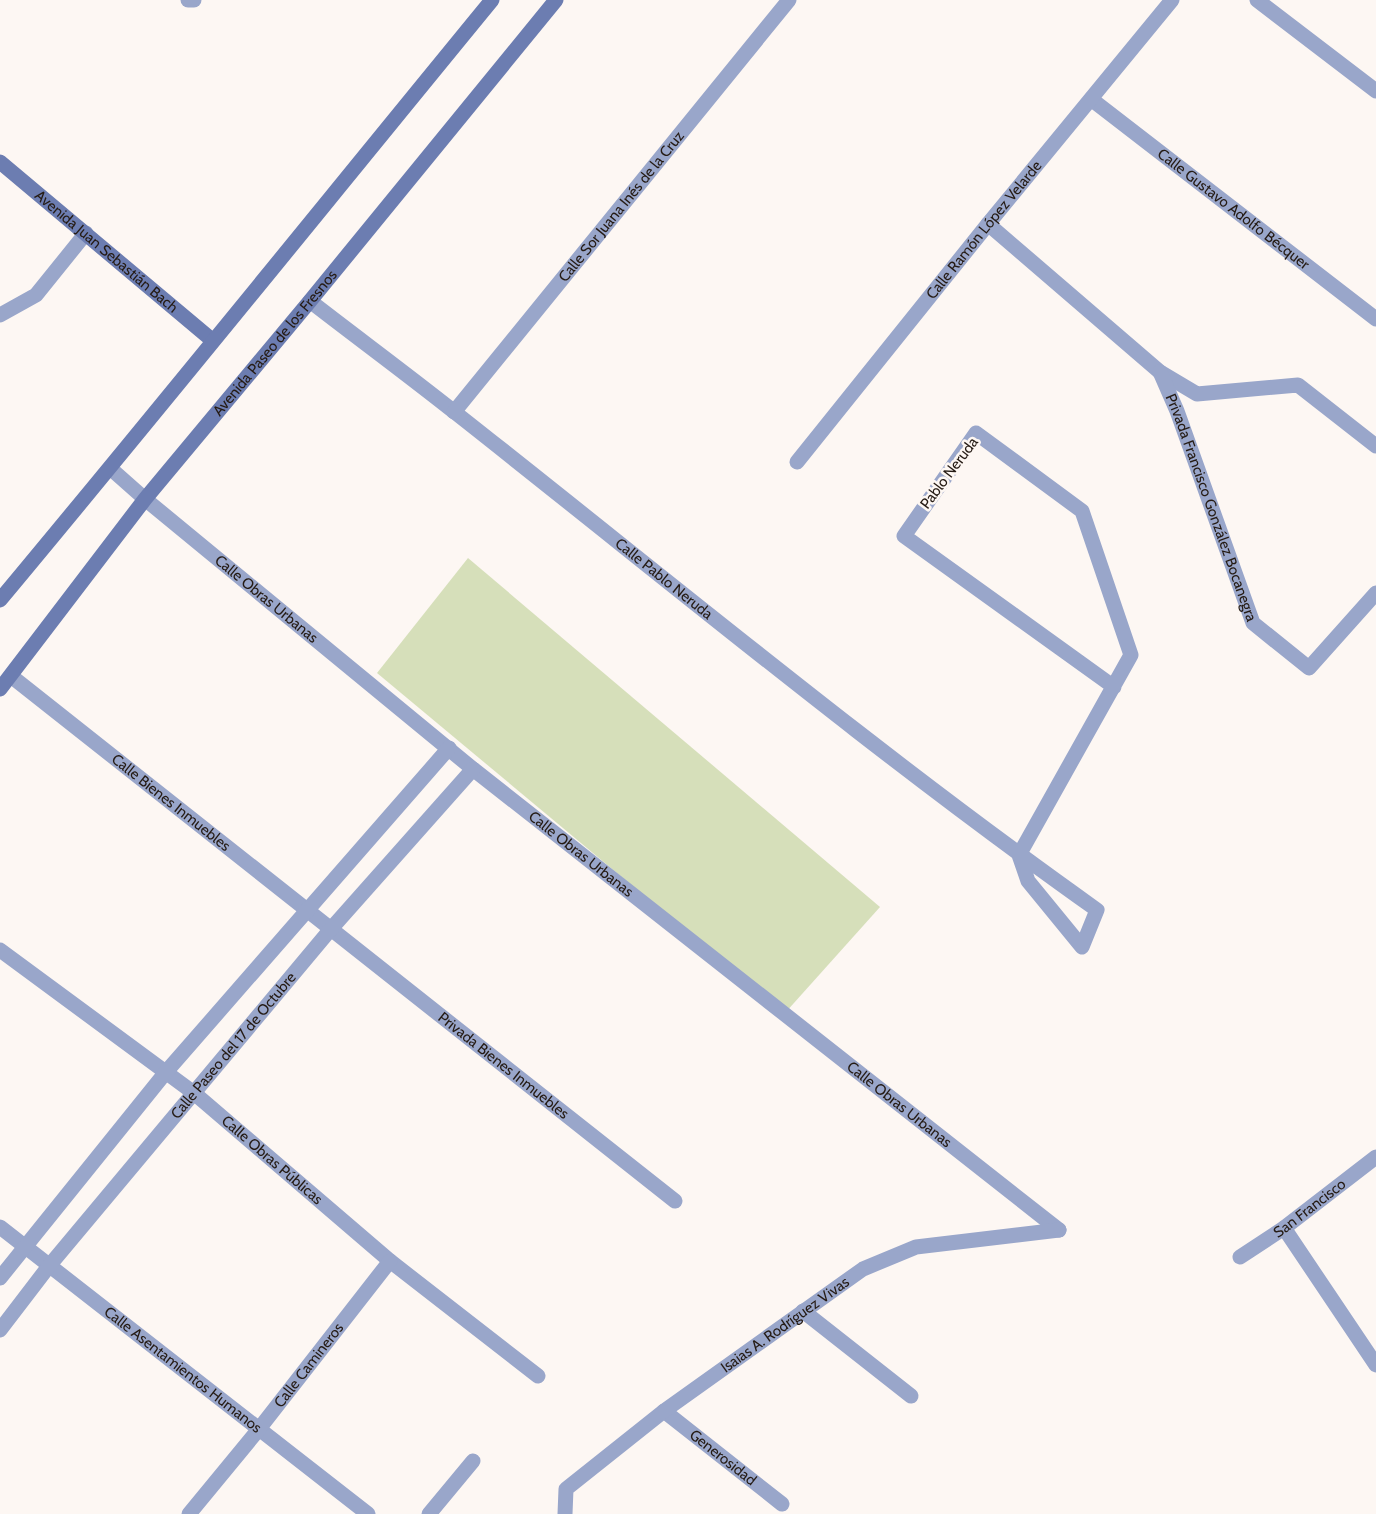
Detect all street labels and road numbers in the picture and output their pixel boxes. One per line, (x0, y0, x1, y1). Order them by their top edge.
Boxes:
street label: Calle Sor Juana Inés de la Cruz (555, 127, 688, 285)
street label: Calle Gustavo Adolfo Bécquer (1154, 145, 1313, 273)
street label: Calle Ramón López Velarde (922, 157, 1046, 303)
street label: Avenida Juan Sebastián Bach (31, 186, 182, 317)
street label: Avenida Paseo de los Fresnos (209, 266, 341, 420)
street label: Privada Francisco González Bocanegra (1162, 391, 1261, 625)
street label: Pablo Neruda (916, 433, 982, 512)
street label: Calle Pablo Neruda (612, 534, 717, 624)
street label: Calle Obras Urbanas (211, 551, 322, 647)
street label: Calle Bienes Inmuebles (108, 750, 234, 855)
street label: Calle Obras Urbanas (525, 807, 637, 901)
street label: Calle Paseo del 17 de Octubre (167, 968, 300, 1122)
street label: Privada Bienes Inmuebles (435, 1008, 573, 1123)
street label: Calle Obras Urbanas (843, 1058, 955, 1151)
street label: Calle Obras Públicas (218, 1112, 326, 1208)
street label: San Francisco (1270, 1175, 1349, 1241)
street label: Isaias A. Rodríguez Vivas (717, 1273, 853, 1376)
street label: Calle Asentamientos Humanos (101, 1303, 265, 1437)
street label: Calle Camineros (270, 1319, 347, 1411)
street label: Generosidad (686, 1426, 760, 1489)

